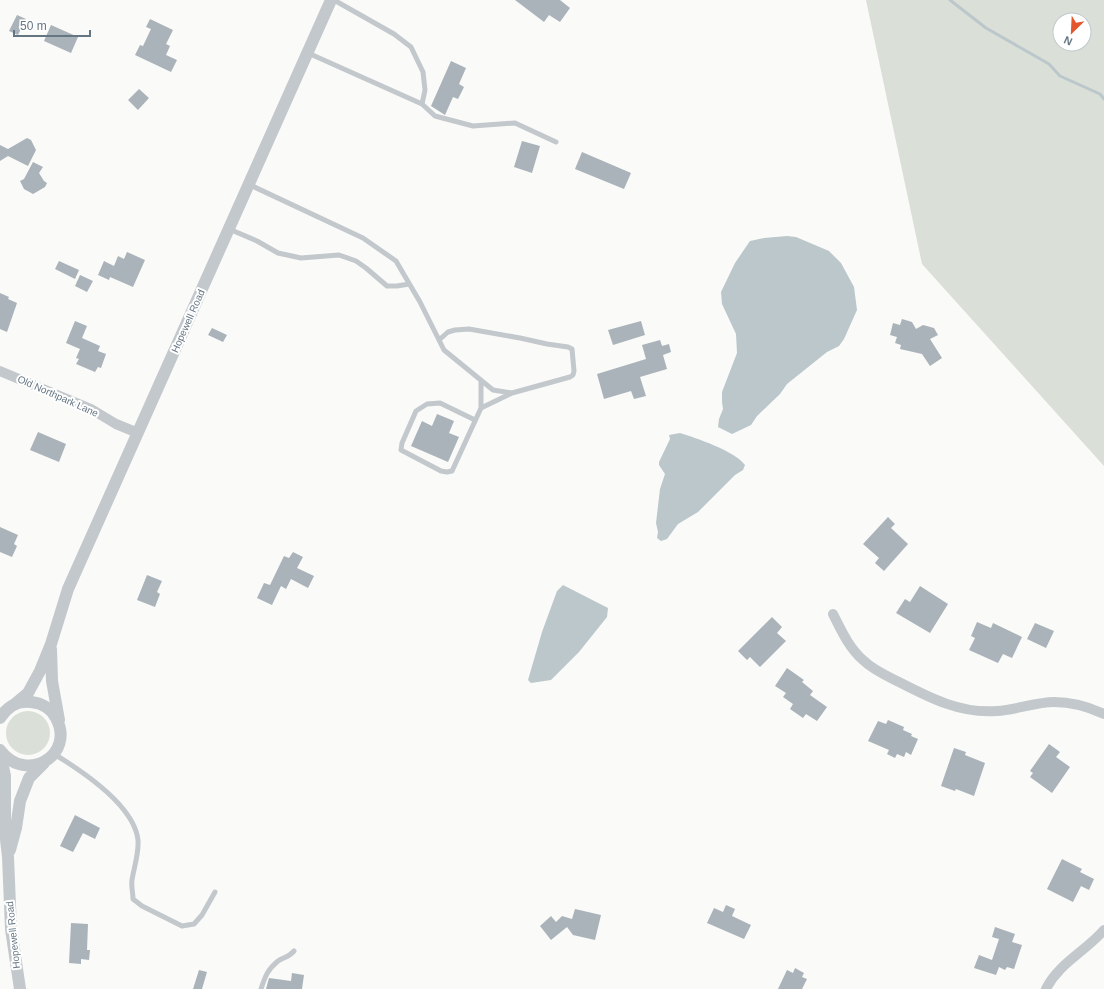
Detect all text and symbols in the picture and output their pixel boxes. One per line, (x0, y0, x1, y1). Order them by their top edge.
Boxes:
scale bar (14, 12, 90, 38)
north arrow (1052, 12, 1092, 52)
text: 50 m (20, 19, 47, 33)
text: N (1062, 34, 1074, 48)
street label: Hopewell Road (169, 288, 207, 354)
street label: Old Northpark Lane (16, 373, 100, 419)
street label: Hopewell Road (4, 901, 22, 969)

